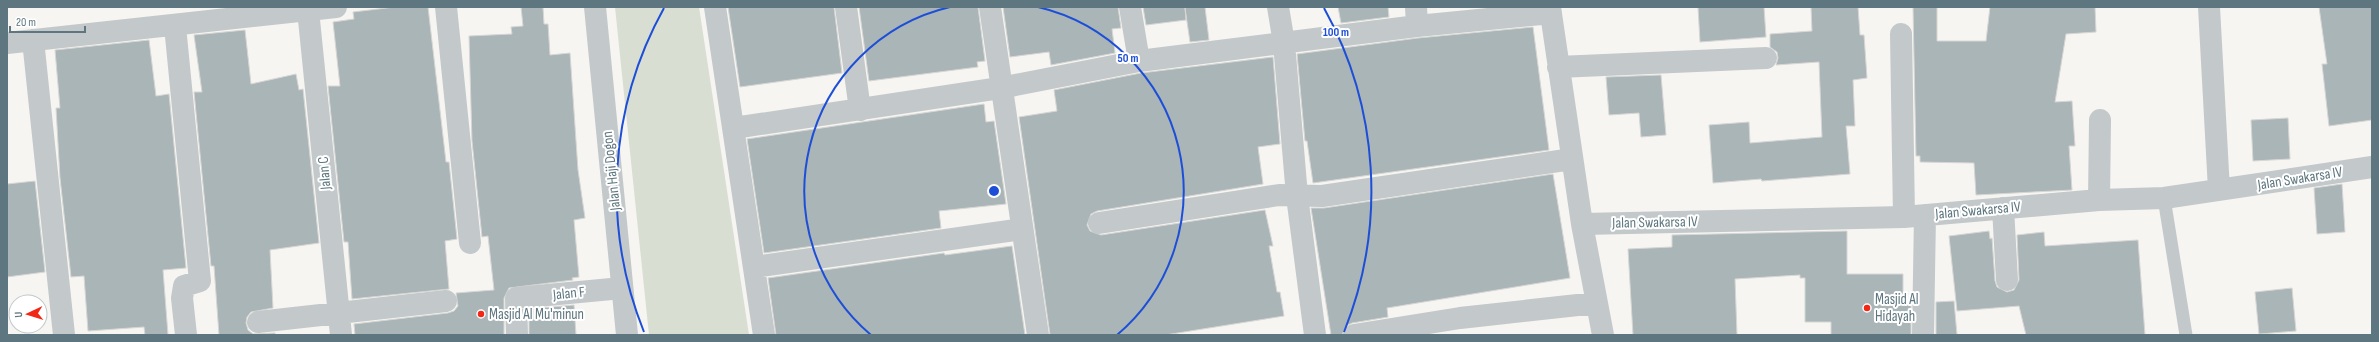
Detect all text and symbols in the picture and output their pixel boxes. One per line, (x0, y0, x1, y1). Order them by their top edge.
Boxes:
scale bar (10, 8, 85, 34)
text: 20 m (16, 15, 36, 30)
text: 100 m (1323, 25, 1349, 40)
text: 50 m (1118, 51, 1138, 66)
street label: Jalan Haji Dogon (598, 130, 625, 213)
street label: Jalan C (314, 155, 336, 191)
street label: Jalan Swakarsa IV (2255, 162, 2344, 195)
centre of rings (987, 184, 1001, 198)
street label: Jalan Swakarsa IV (1934, 197, 2022, 224)
street label: Jalan Swakarsa IV (1611, 212, 1698, 233)
street label: Jalan F (551, 282, 586, 305)
place label: Masjid Al Hidayah (1875, 290, 1919, 326)
north arrow (8, 294, 48, 334)
marker: Masjid Al Hidayah (1862, 303, 1872, 313)
place label: Masjid Al Mu'minun (489, 305, 584, 324)
marker: Masjid Al Mu'minun (476, 309, 486, 319)
text: U (12, 311, 25, 318)

